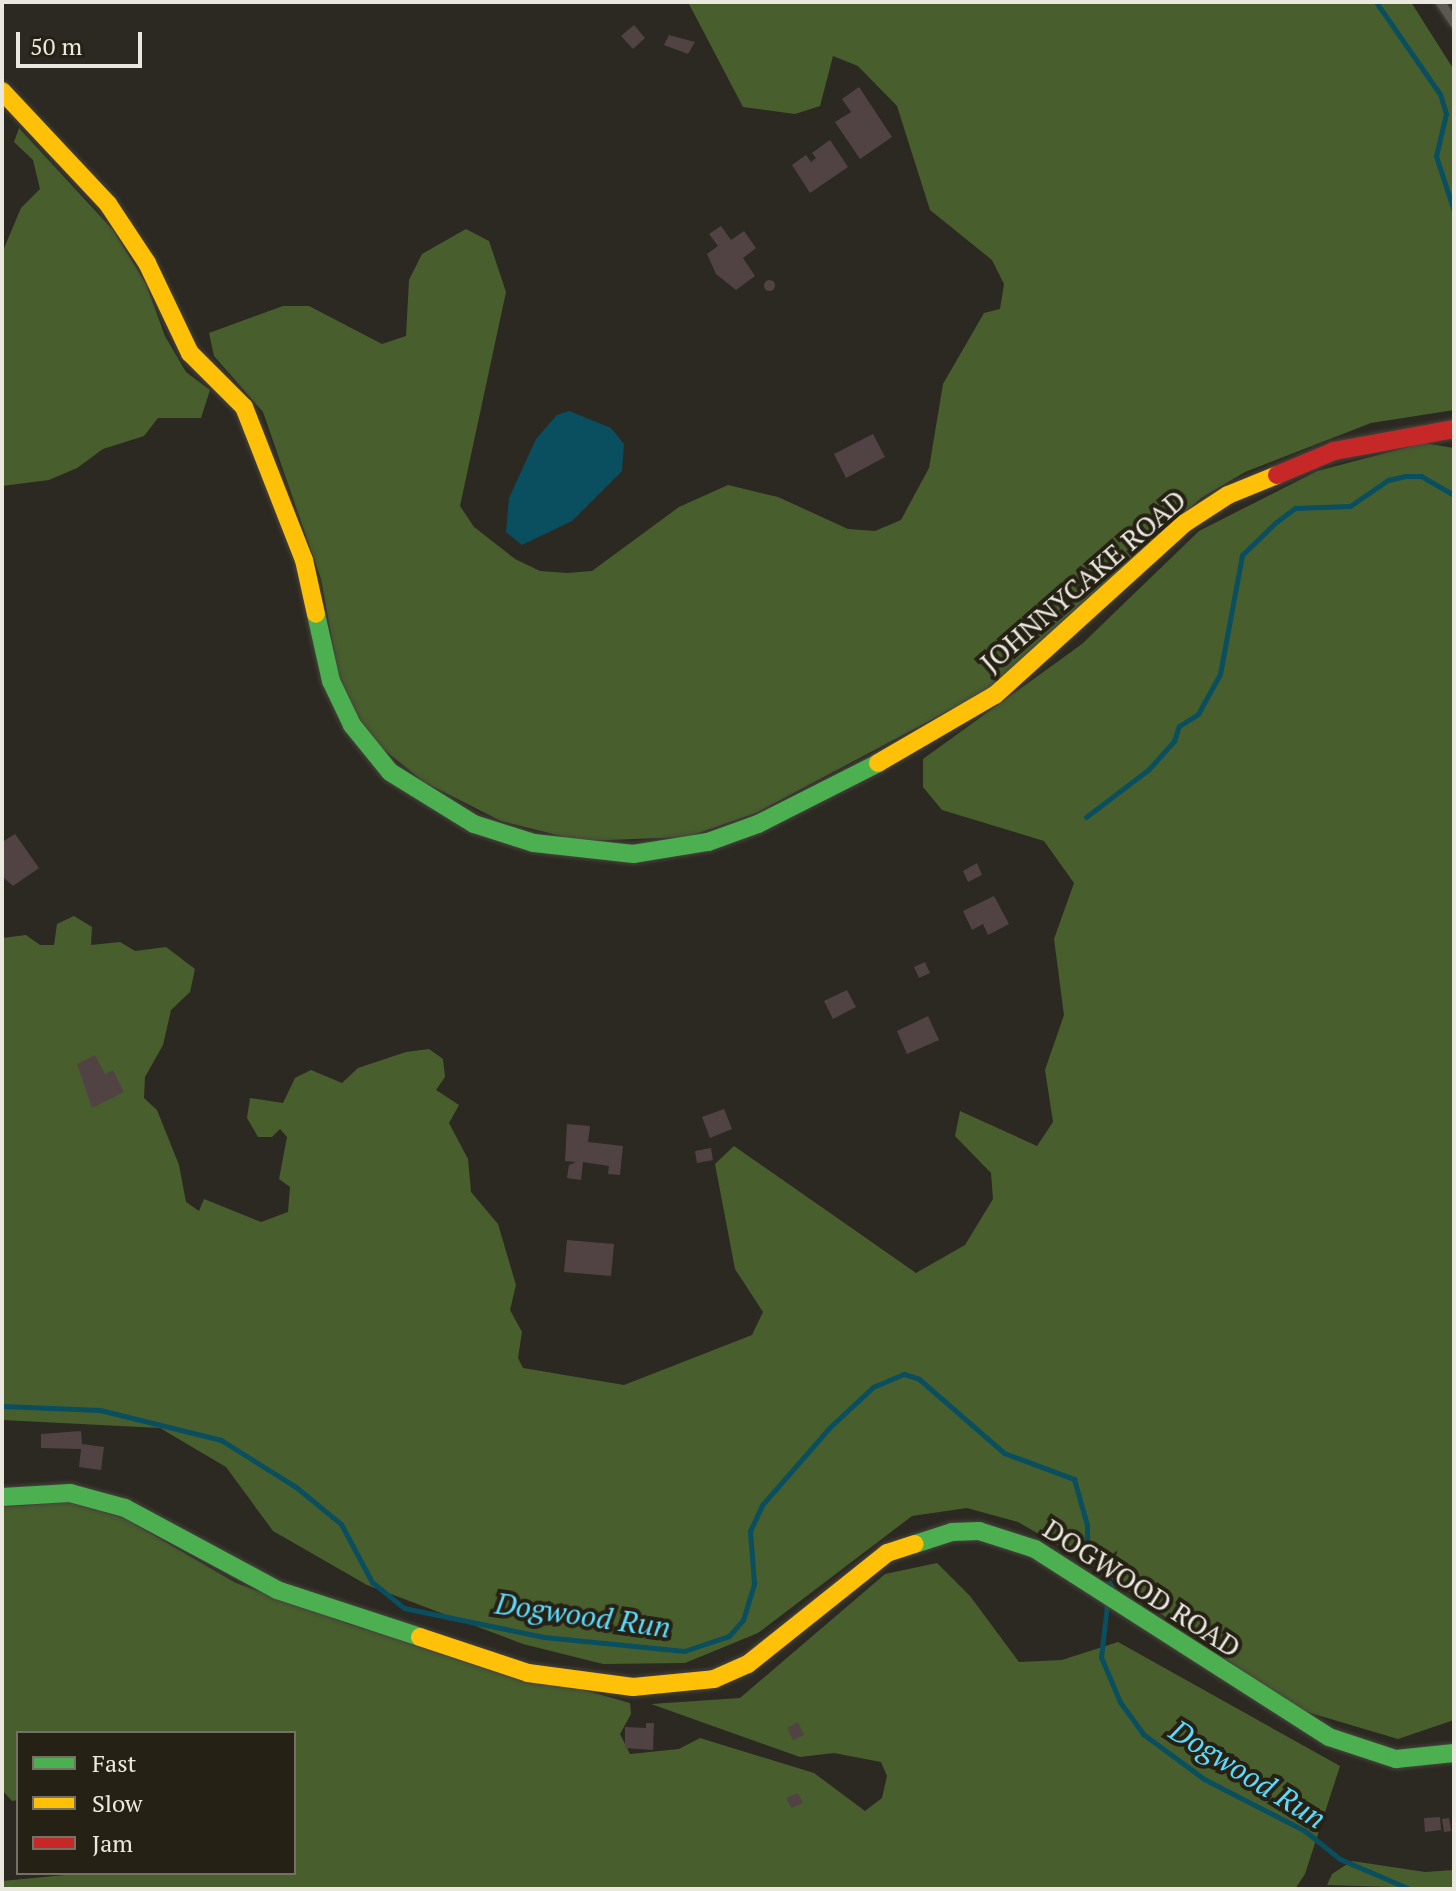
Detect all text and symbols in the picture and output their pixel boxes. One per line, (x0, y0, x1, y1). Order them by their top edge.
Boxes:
scale bar (20, 16, 146, 66)
text: 50 m (30, 30, 82, 62)
street label: JOHNNYCAKE ROAD (973, 483, 1193, 679)
street label: DOGWOOD ROAD (1037, 1512, 1247, 1664)
water label: Dogwood Run (493, 1585, 673, 1645)
water label: Dogwood Run (1163, 1712, 1333, 1836)
legend (16, 1731, 296, 1875)
text: Fast (92, 1747, 136, 1779)
text: Slow (92, 1787, 143, 1819)
text: Jam (92, 1827, 133, 1859)

